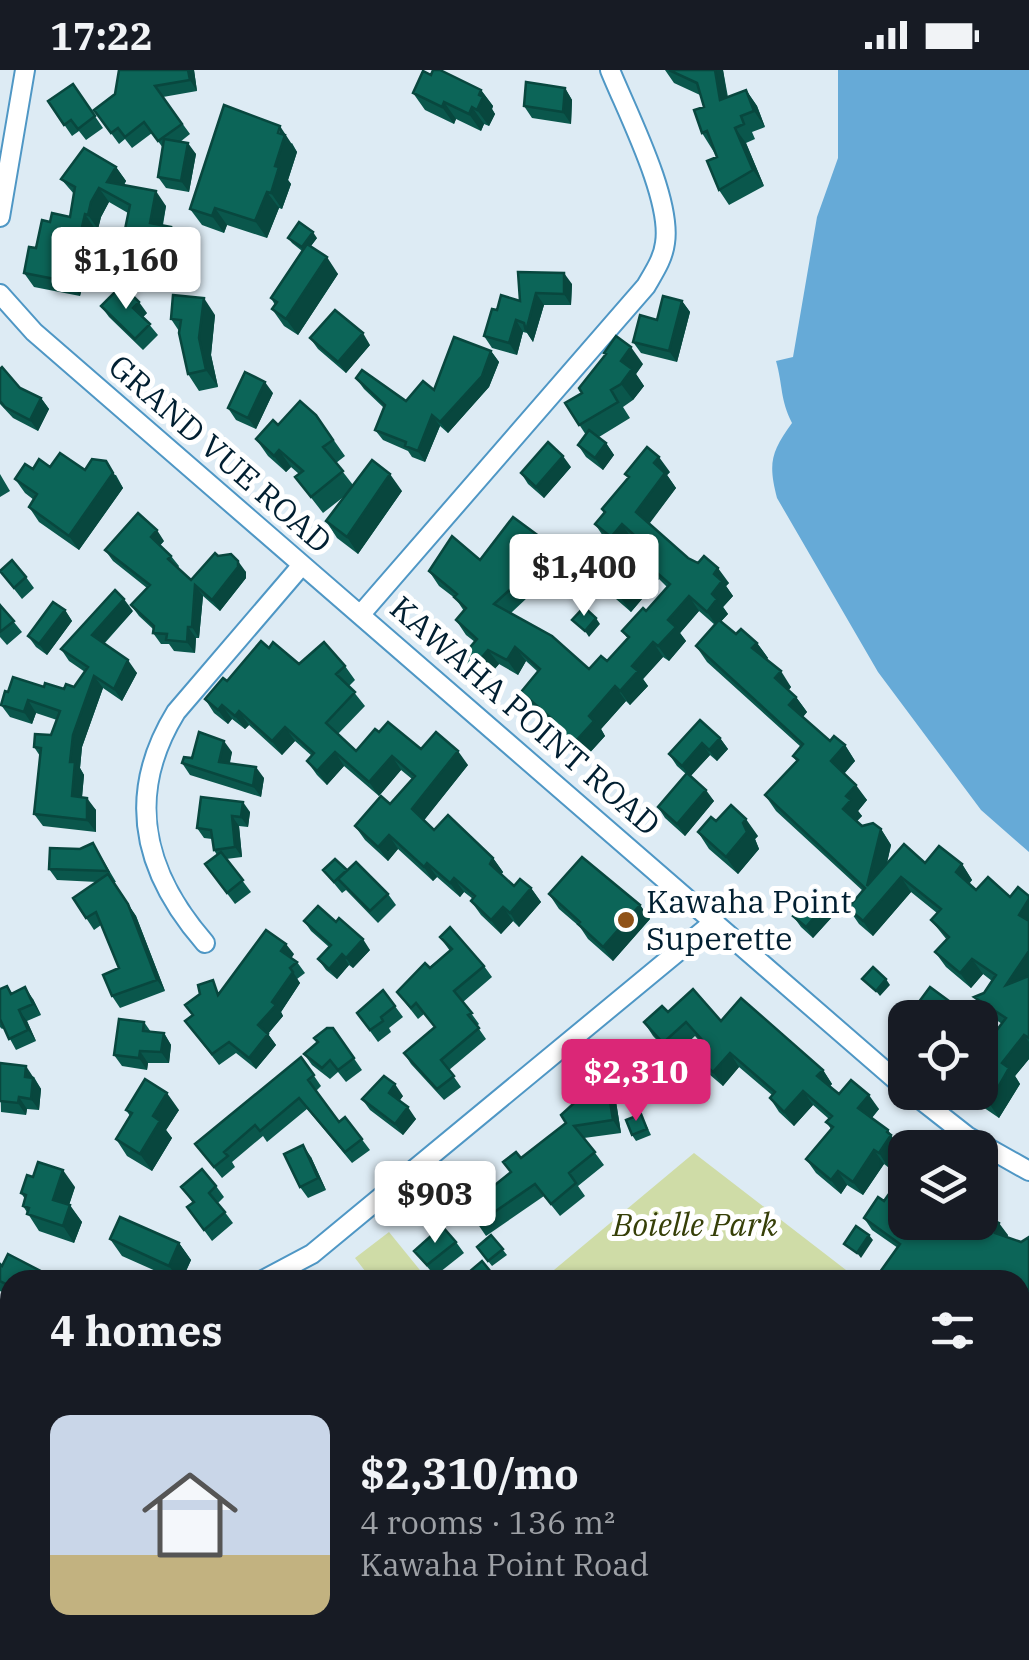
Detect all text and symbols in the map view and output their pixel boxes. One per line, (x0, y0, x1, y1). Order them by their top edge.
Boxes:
text: 17:22 (50, 11, 153, 60)
pin: $1,160 (45, 227, 207, 312)
text: $1,160 (74, 238, 178, 280)
street label: GRAND VUE ROAD (100, 345, 341, 562)
pin: $1,400 (503, 534, 665, 619)
text: $1,400 (532, 545, 636, 587)
street label: KAWAHA POINT ROAD (382, 586, 670, 844)
place label: Kawaha Point Superette (646, 880, 852, 959)
marker: Kawaha Point Superette (615, 909, 637, 931)
map controls (888, 1000, 998, 1240)
button: locate (888, 1000, 998, 1110)
pin: $2,310 (555, 1039, 717, 1124)
text: $2,310 (584, 1050, 688, 1092)
button: layers (888, 1130, 998, 1240)
pin: $903 (376, 1161, 494, 1246)
text: $903 (397, 1172, 473, 1214)
park label: Boielle Park (611, 1203, 778, 1245)
text: 4 homes (50, 1303, 223, 1358)
icon: filters (925, 1303, 980, 1358)
text: $2,310/mo (360, 1446, 579, 1501)
icon: home (130, 1455, 250, 1575)
text: 4 rooms · 136 m² (360, 1501, 615, 1543)
text: Kawaha Point Road (360, 1543, 649, 1585)

